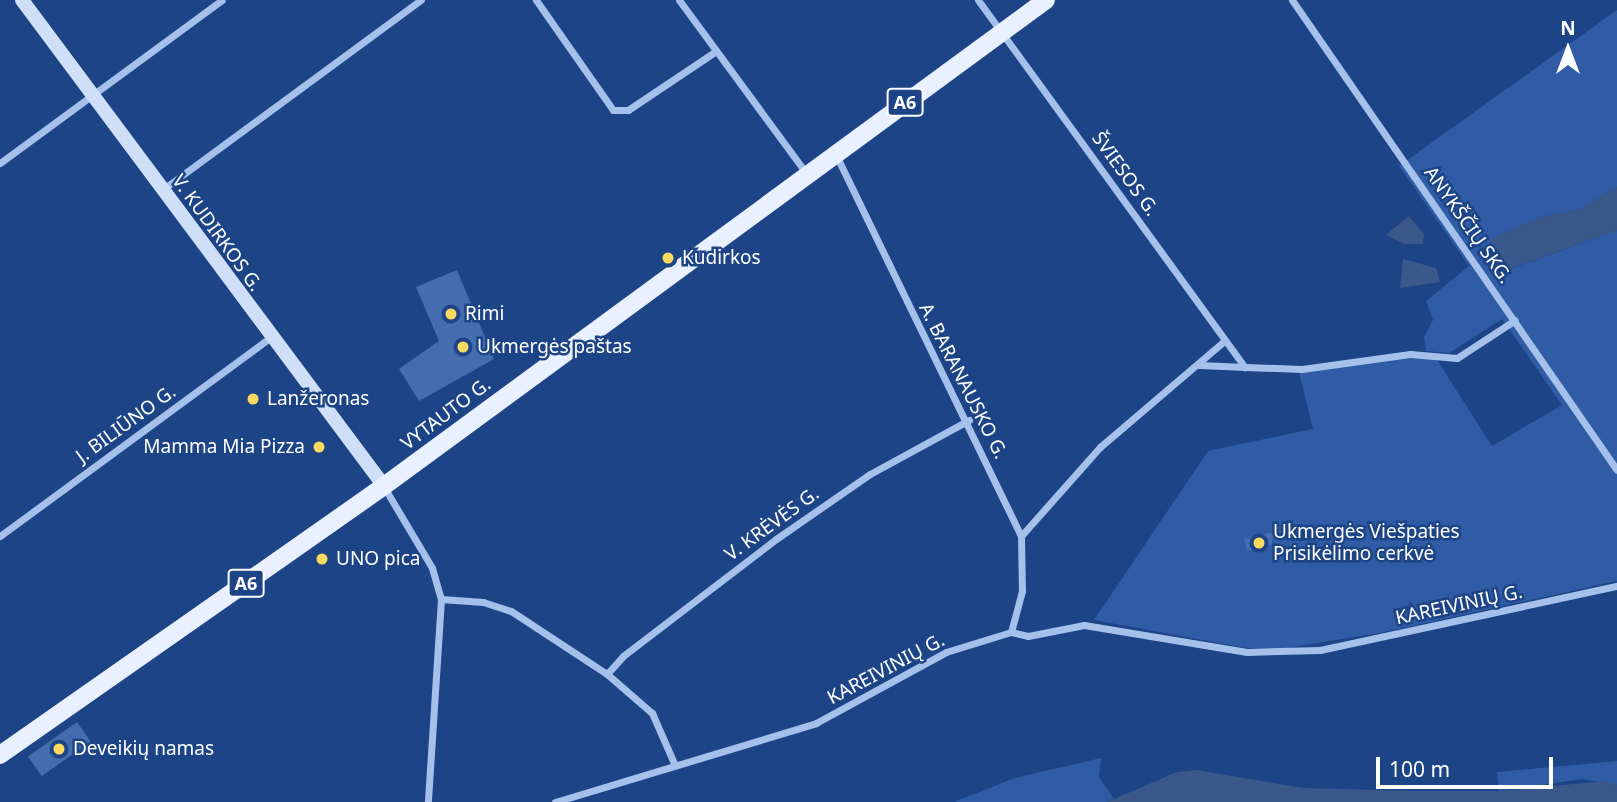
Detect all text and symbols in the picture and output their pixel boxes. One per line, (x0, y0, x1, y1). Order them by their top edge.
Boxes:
north arrow (1533, 14, 1603, 84)
text: N (1560, 15, 1576, 41)
road number: A6 (886, 88, 924, 116)
street label: ŠVIESOS G. (1087, 127, 1163, 221)
street label: ANYKŠČIŲ SKG. (1419, 162, 1517, 288)
street label: V. KUDIRKOS G. (167, 170, 267, 296)
place label: Kudirkos (682, 247, 761, 269)
marker: Kudirkos (660, 250, 676, 266)
street label: A. BARANAUSKO G. (914, 299, 1012, 463)
place label: Rimi (465, 303, 504, 325)
marker: Rimi (443, 306, 459, 322)
place label: Ukmergės paštas (477, 336, 632, 358)
marker: Ukmergės paštas (455, 339, 471, 355)
street label: VYTAUTO G. (397, 373, 495, 455)
street label: J. BILIŪNO G. (72, 380, 180, 468)
place label: Lanžeronas (267, 388, 369, 410)
marker: Lanžeronas (245, 391, 261, 407)
place label: Mamma Mia Pizza (143, 436, 305, 458)
marker: Mamma Mia Pizza (311, 439, 327, 455)
street label: V. KRĖVĖS G. (720, 482, 824, 566)
place label: Ukmergės Viešpaties Prisikėlimo cerkvė (1273, 521, 1460, 565)
marker: Ukmergės Viešpaties Prisikėlimo cerkvė (1251, 535, 1267, 551)
place label: UNO pica (336, 548, 420, 570)
marker: UNO pica (314, 551, 330, 567)
road number: A6 (227, 568, 265, 598)
street label: KAREIVINIŲ G. (1393, 580, 1525, 630)
street label: KAREIVINIŲ G. (824, 629, 948, 709)
place label: Deveikių namas (73, 738, 214, 760)
marker: Deveikių namas (51, 741, 67, 757)
scale bar (1379, 742, 1556, 786)
text: 100 m (1389, 755, 1450, 783)

